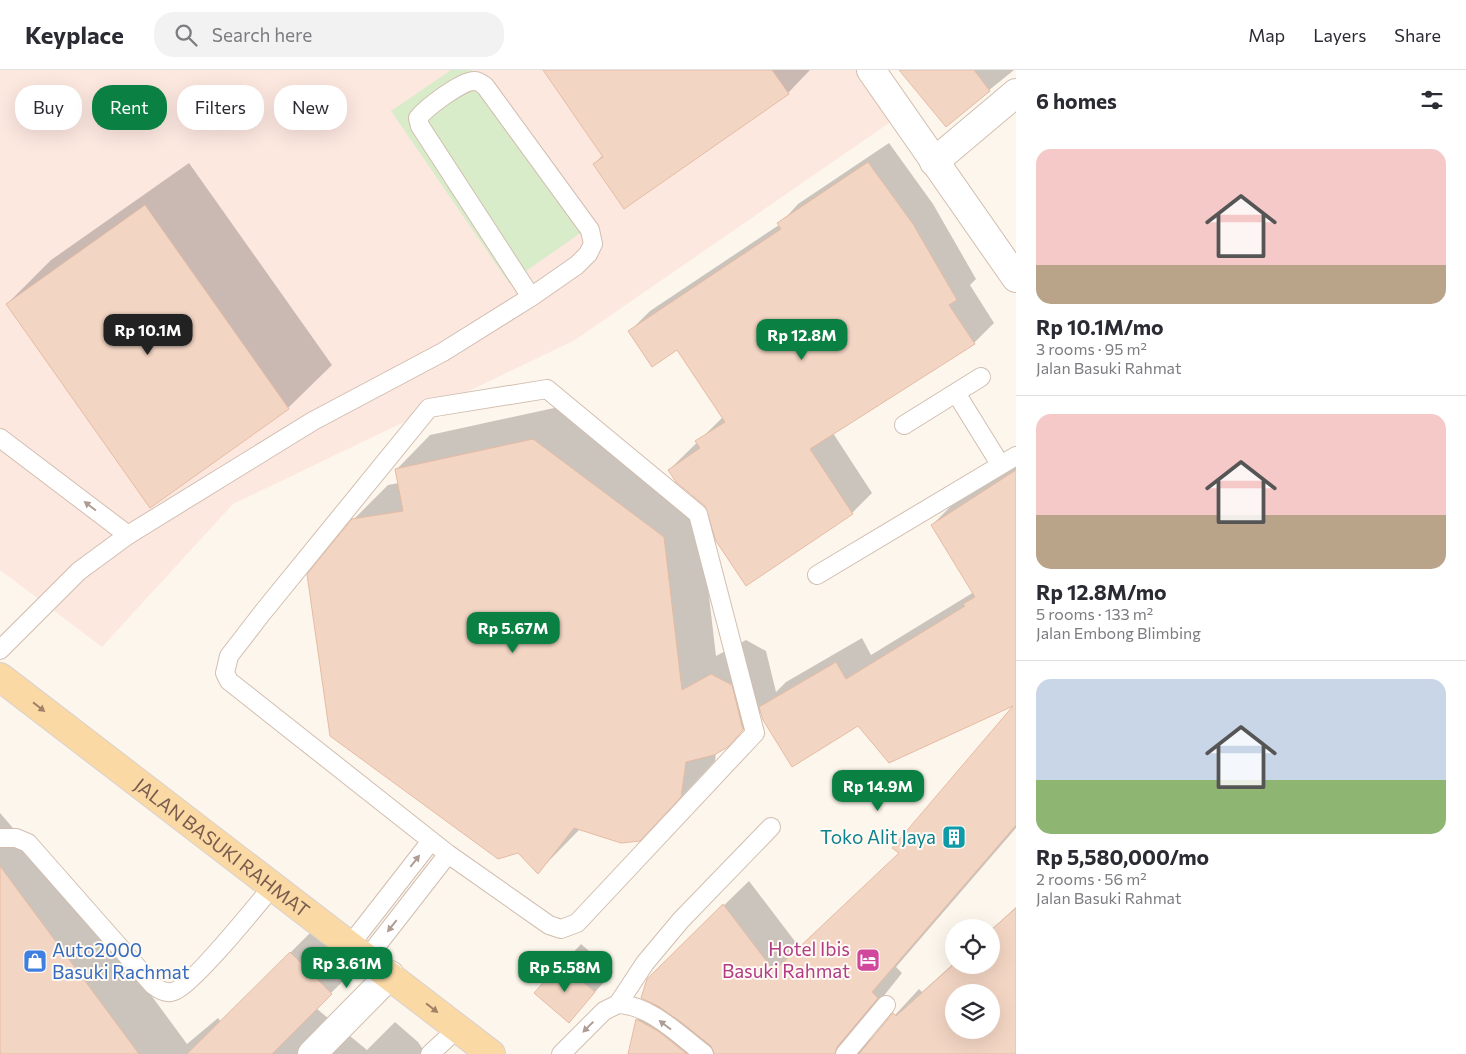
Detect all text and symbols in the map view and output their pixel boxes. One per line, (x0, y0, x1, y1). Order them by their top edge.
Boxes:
search box (154, 12, 504, 57)
text: Keyplace (25, 20, 124, 49)
icon: search (172, 21, 200, 49)
text: Search here (212, 23, 312, 46)
text: Map (1248, 24, 1285, 46)
text: Layers (1313, 24, 1366, 46)
text: Share (1394, 24, 1441, 46)
chip: Buy (15, 85, 82, 130)
chip: Rent (92, 85, 167, 130)
chip: Filters (177, 85, 264, 130)
chip: New (274, 85, 347, 130)
icon: filters (1418, 86, 1446, 114)
text: 6 homes (1036, 88, 1117, 113)
icon: home (1196, 181, 1286, 271)
pin: Rp 10.1M (96, 314, 200, 356)
text: Rp 10.1M/mo (1036, 314, 1164, 339)
pin: Rp 12.8M (750, 318, 854, 361)
text: Rp 10.1M (115, 320, 181, 339)
text: Rp 12.8M (767, 325, 837, 344)
text: 3 rooms · 95 m² (1036, 339, 1147, 358)
text: Jalan Basuki Rahmat (1036, 358, 1182, 377)
icon: home (1196, 447, 1286, 537)
one-way arrow (83, 500, 96, 511)
text: Rp 12.8M/mo (1036, 579, 1167, 604)
text: 5 rooms · 133 m² (1036, 604, 1153, 623)
pin: Rp 5.67M (461, 612, 565, 654)
text: Rp 5.67M (478, 618, 548, 637)
text: Jalan Embong Blimbing (1036, 623, 1201, 642)
one-way arrow (32, 702, 45, 712)
icon: home (1196, 712, 1286, 802)
pin: Rp 14.9M (826, 770, 930, 812)
street label: JALAN BASUKI RAHMAT (130, 773, 315, 922)
text: Rp 14.9M (843, 776, 913, 795)
building icon: Toko Alit Jaya (941, 824, 967, 850)
place label: Toko Alit Jaya (820, 825, 936, 848)
text: Rp 5,580,000/mo (1036, 844, 1209, 869)
one-way arrow (410, 855, 421, 868)
text: 2 rooms · 56 m² (1036, 869, 1147, 888)
text: Jalan Basuki Rahmat (1036, 888, 1182, 907)
one-way arrow (387, 919, 398, 932)
map controls (945, 919, 1000, 1039)
button: locate (945, 919, 1000, 974)
place label: Hotel Ibis Basuki Rahmat (722, 937, 850, 982)
place label: Auto2000 Basuki Rachmat (52, 938, 190, 983)
pin: Rp 3.61M (295, 946, 399, 989)
hotel icon: Hotel Ibis Basuki Rahmat (855, 947, 881, 973)
shop icon: Auto2000 Basuki Rachmat (22, 948, 48, 974)
pin: Rp 5.58M (513, 950, 617, 993)
text: Rp 3.61M (312, 953, 382, 972)
text: Rp 5.58M (529, 957, 601, 976)
button: layers (945, 984, 1000, 1039)
one-way arrow (425, 1002, 438, 1013)
one-way arrow (659, 1019, 672, 1030)
one-way arrow (582, 1021, 594, 1033)

